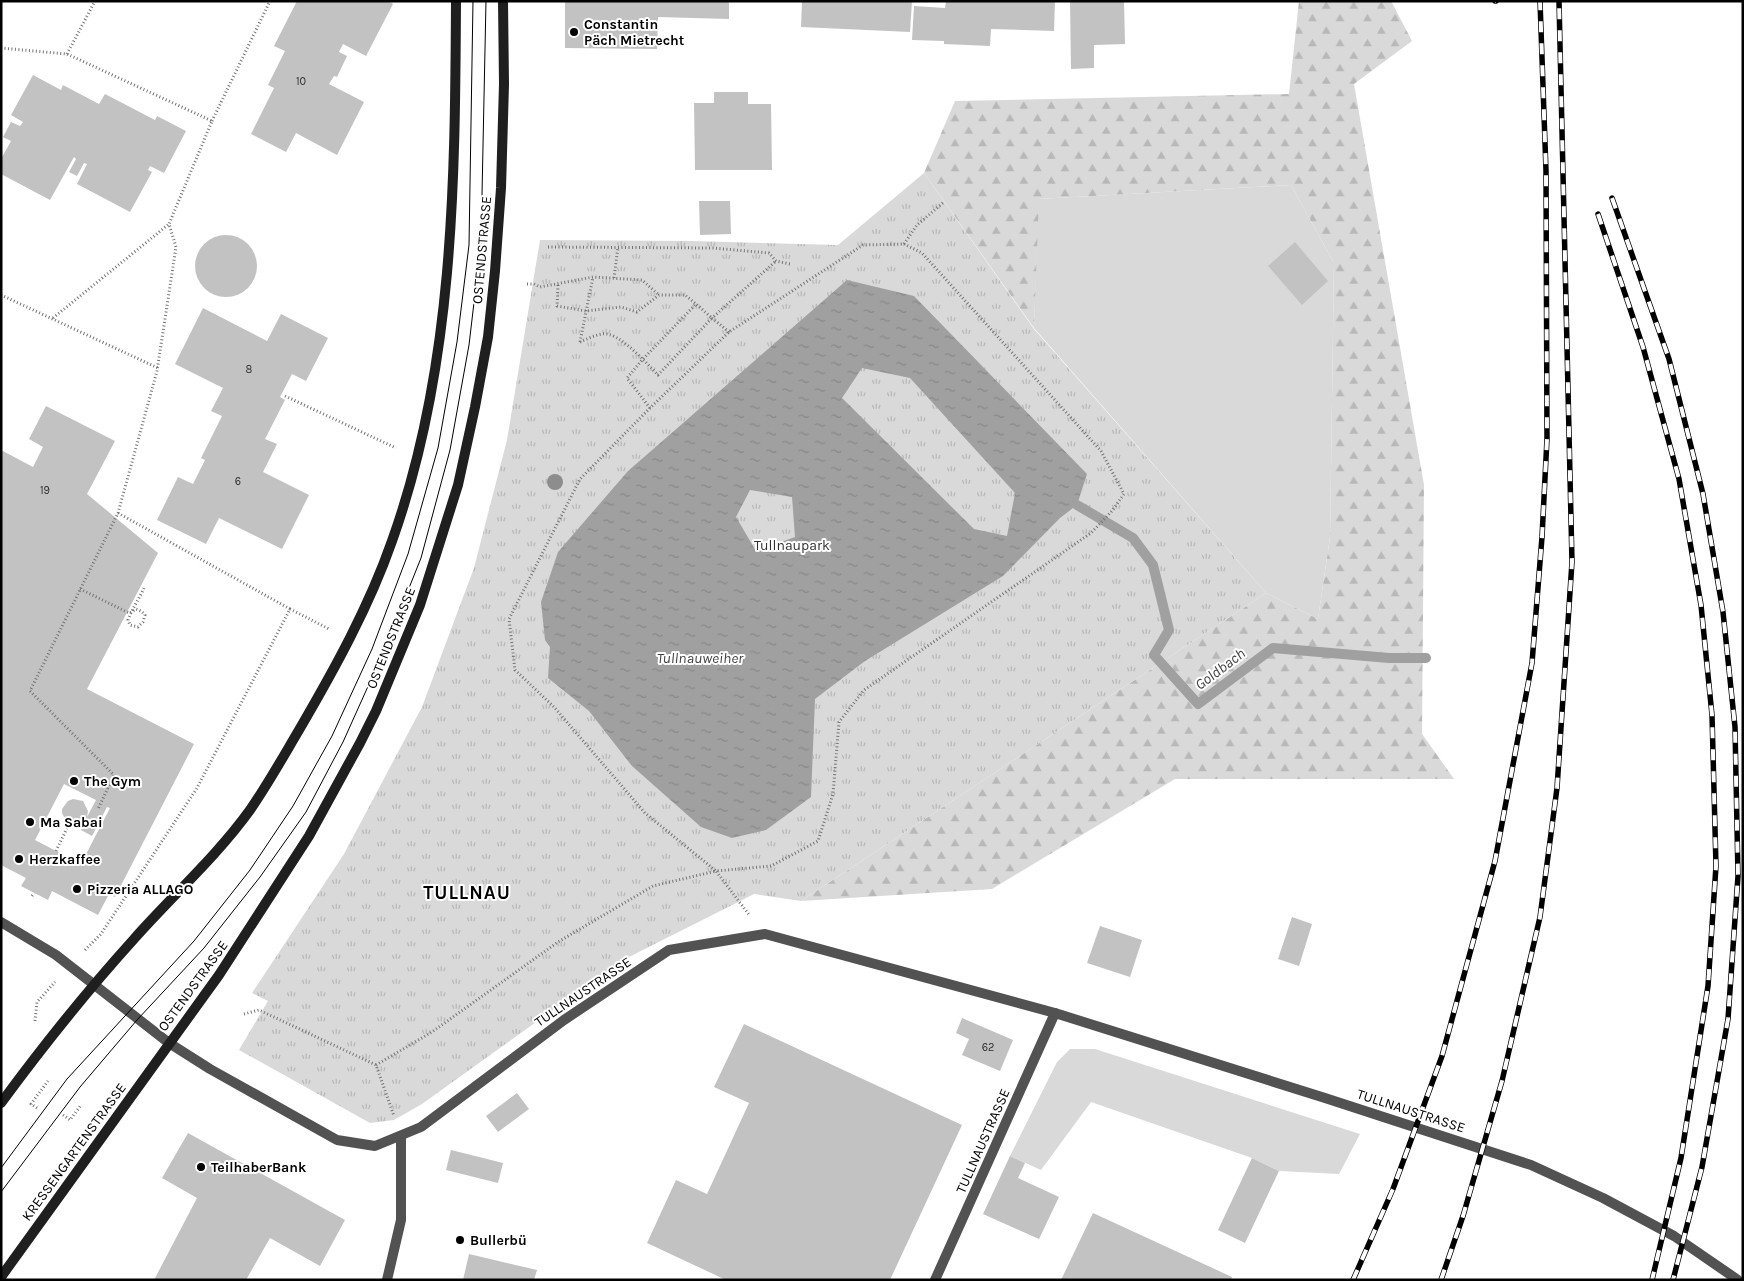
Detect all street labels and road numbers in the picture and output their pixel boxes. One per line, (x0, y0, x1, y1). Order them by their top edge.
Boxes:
street label: OSTENDSTRASSE (469, 195, 495, 305)
street label: OSTENDSTRASSE (363, 585, 419, 691)
street label: OSTENDSTRASSE (154, 937, 232, 1035)
street label: TULLNAUSTRASSE (531, 953, 635, 1031)
street label: KRESSENGARTENSTRASSE (18, 1080, 130, 1224)
street label: TULLNAUSTRASSE (1355, 1085, 1467, 1137)
street label: TULLNAUSTRASSE (952, 1086, 1014, 1196)

